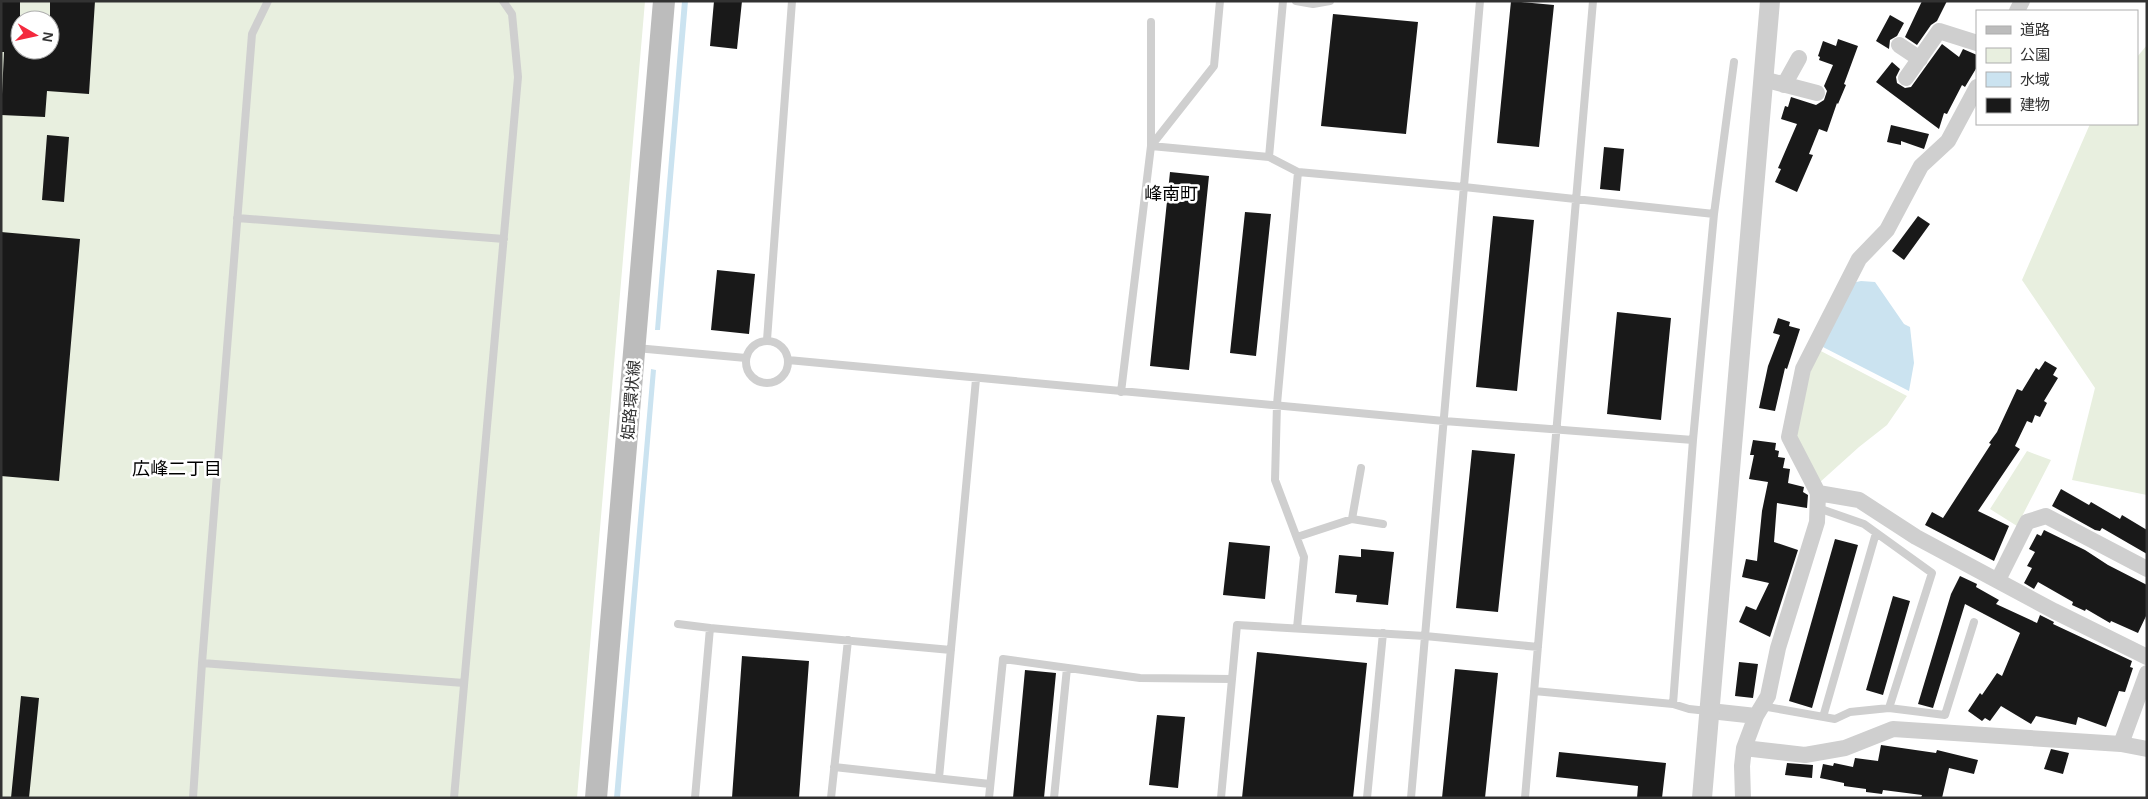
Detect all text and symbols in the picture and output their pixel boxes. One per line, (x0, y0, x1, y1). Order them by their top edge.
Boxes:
north arrow (10, 10, 60, 60)
legend (1976, 10, 2138, 125)
text: 道路 (2020, 21, 2050, 38)
text: N (39, 31, 57, 43)
text: 公園 (2020, 46, 2050, 63)
text: 水域 (2020, 71, 2050, 88)
text: 建物 (2020, 96, 2050, 113)
district label: 峰南町 (1144, 184, 1198, 204)
street label: 姫路環状線 (619, 359, 643, 441)
district label: 広峰二丁目 (132, 459, 222, 479)

